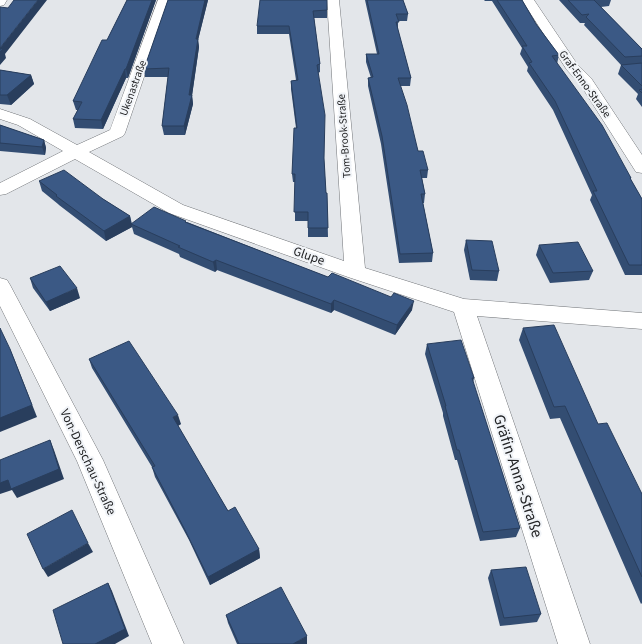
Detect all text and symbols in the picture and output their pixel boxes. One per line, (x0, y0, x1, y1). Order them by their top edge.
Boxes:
street label: Graf-Enno-Straße (556, 47, 615, 121)
street label: Ukenastraße (116, 58, 150, 118)
street label: Tom-Brook-Straße (334, 93, 354, 179)
street label: Glupe (291, 242, 327, 270)
street label: Von-Derschau-Straße (55, 406, 121, 518)
street label: Gräfin-Anna-Straße (488, 412, 548, 540)

